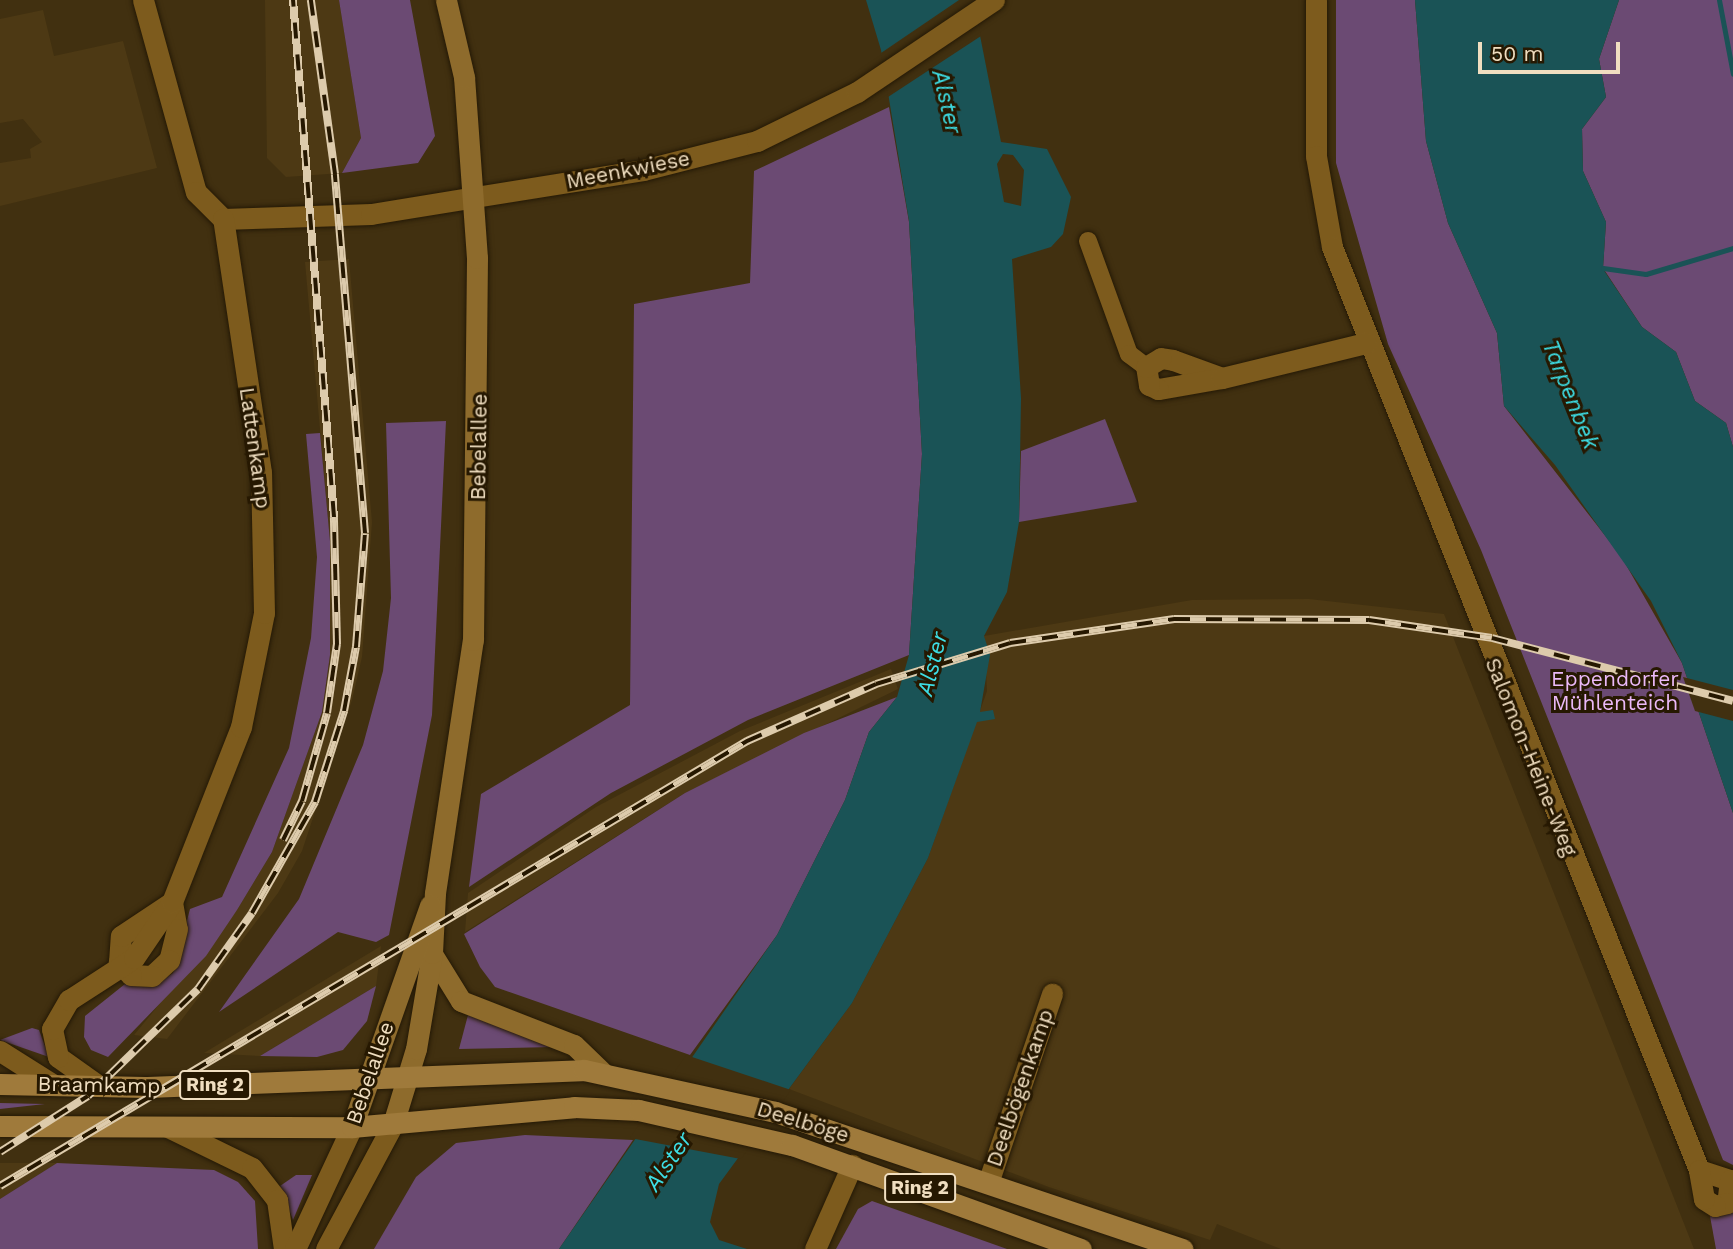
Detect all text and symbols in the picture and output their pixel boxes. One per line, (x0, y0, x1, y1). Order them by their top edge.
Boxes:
scale bar (1481, 28, 1623, 72)
text: 50 m (1491, 41, 1543, 66)
water label: Alster (925, 67, 967, 137)
street label: Meenkwiese (564, 146, 692, 194)
water label: Tarpenbek (1536, 336, 1604, 454)
street label: Lattenkamp (234, 386, 276, 510)
street label: Bebelallee (465, 394, 493, 500)
water label: Alster (912, 629, 954, 699)
street label: Salomon-Heine-Weg (1480, 654, 1582, 860)
park label: Eppendorfer Mühlenteich (1551, 666, 1679, 716)
street label: Deelbögenkamp (981, 1006, 1059, 1170)
street label: Bebelallee (341, 1019, 399, 1127)
road number: Ring 2 (178, 1070, 252, 1100)
street label: Braamkamp (38, 1071, 160, 1099)
street label: Deelböge (754, 1096, 852, 1148)
water label: Alster (639, 1127, 699, 1197)
road number: Ring 2 (883, 1172, 957, 1204)

